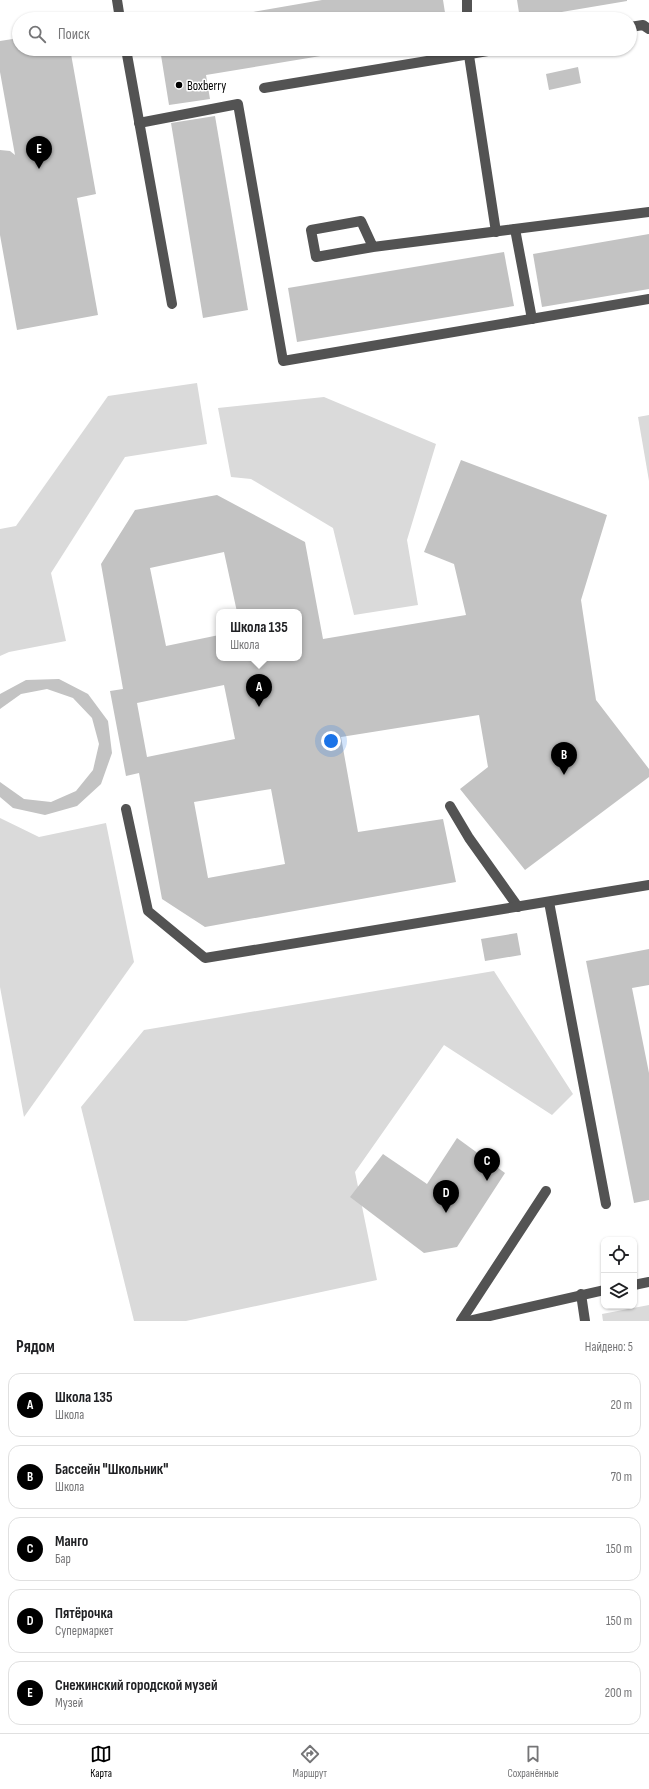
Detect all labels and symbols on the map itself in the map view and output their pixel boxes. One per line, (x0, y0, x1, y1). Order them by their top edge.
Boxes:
place label: Boxberry (187, 78, 226, 94)
marker: Boxberry (174, 80, 184, 90)
pin: E (26, 136, 52, 169)
pin: A (246, 674, 272, 707)
your location (321, 731, 341, 751)
pin: B (551, 742, 577, 775)
pin: C (474, 1148, 500, 1181)
pin: D (433, 1180, 459, 1213)

